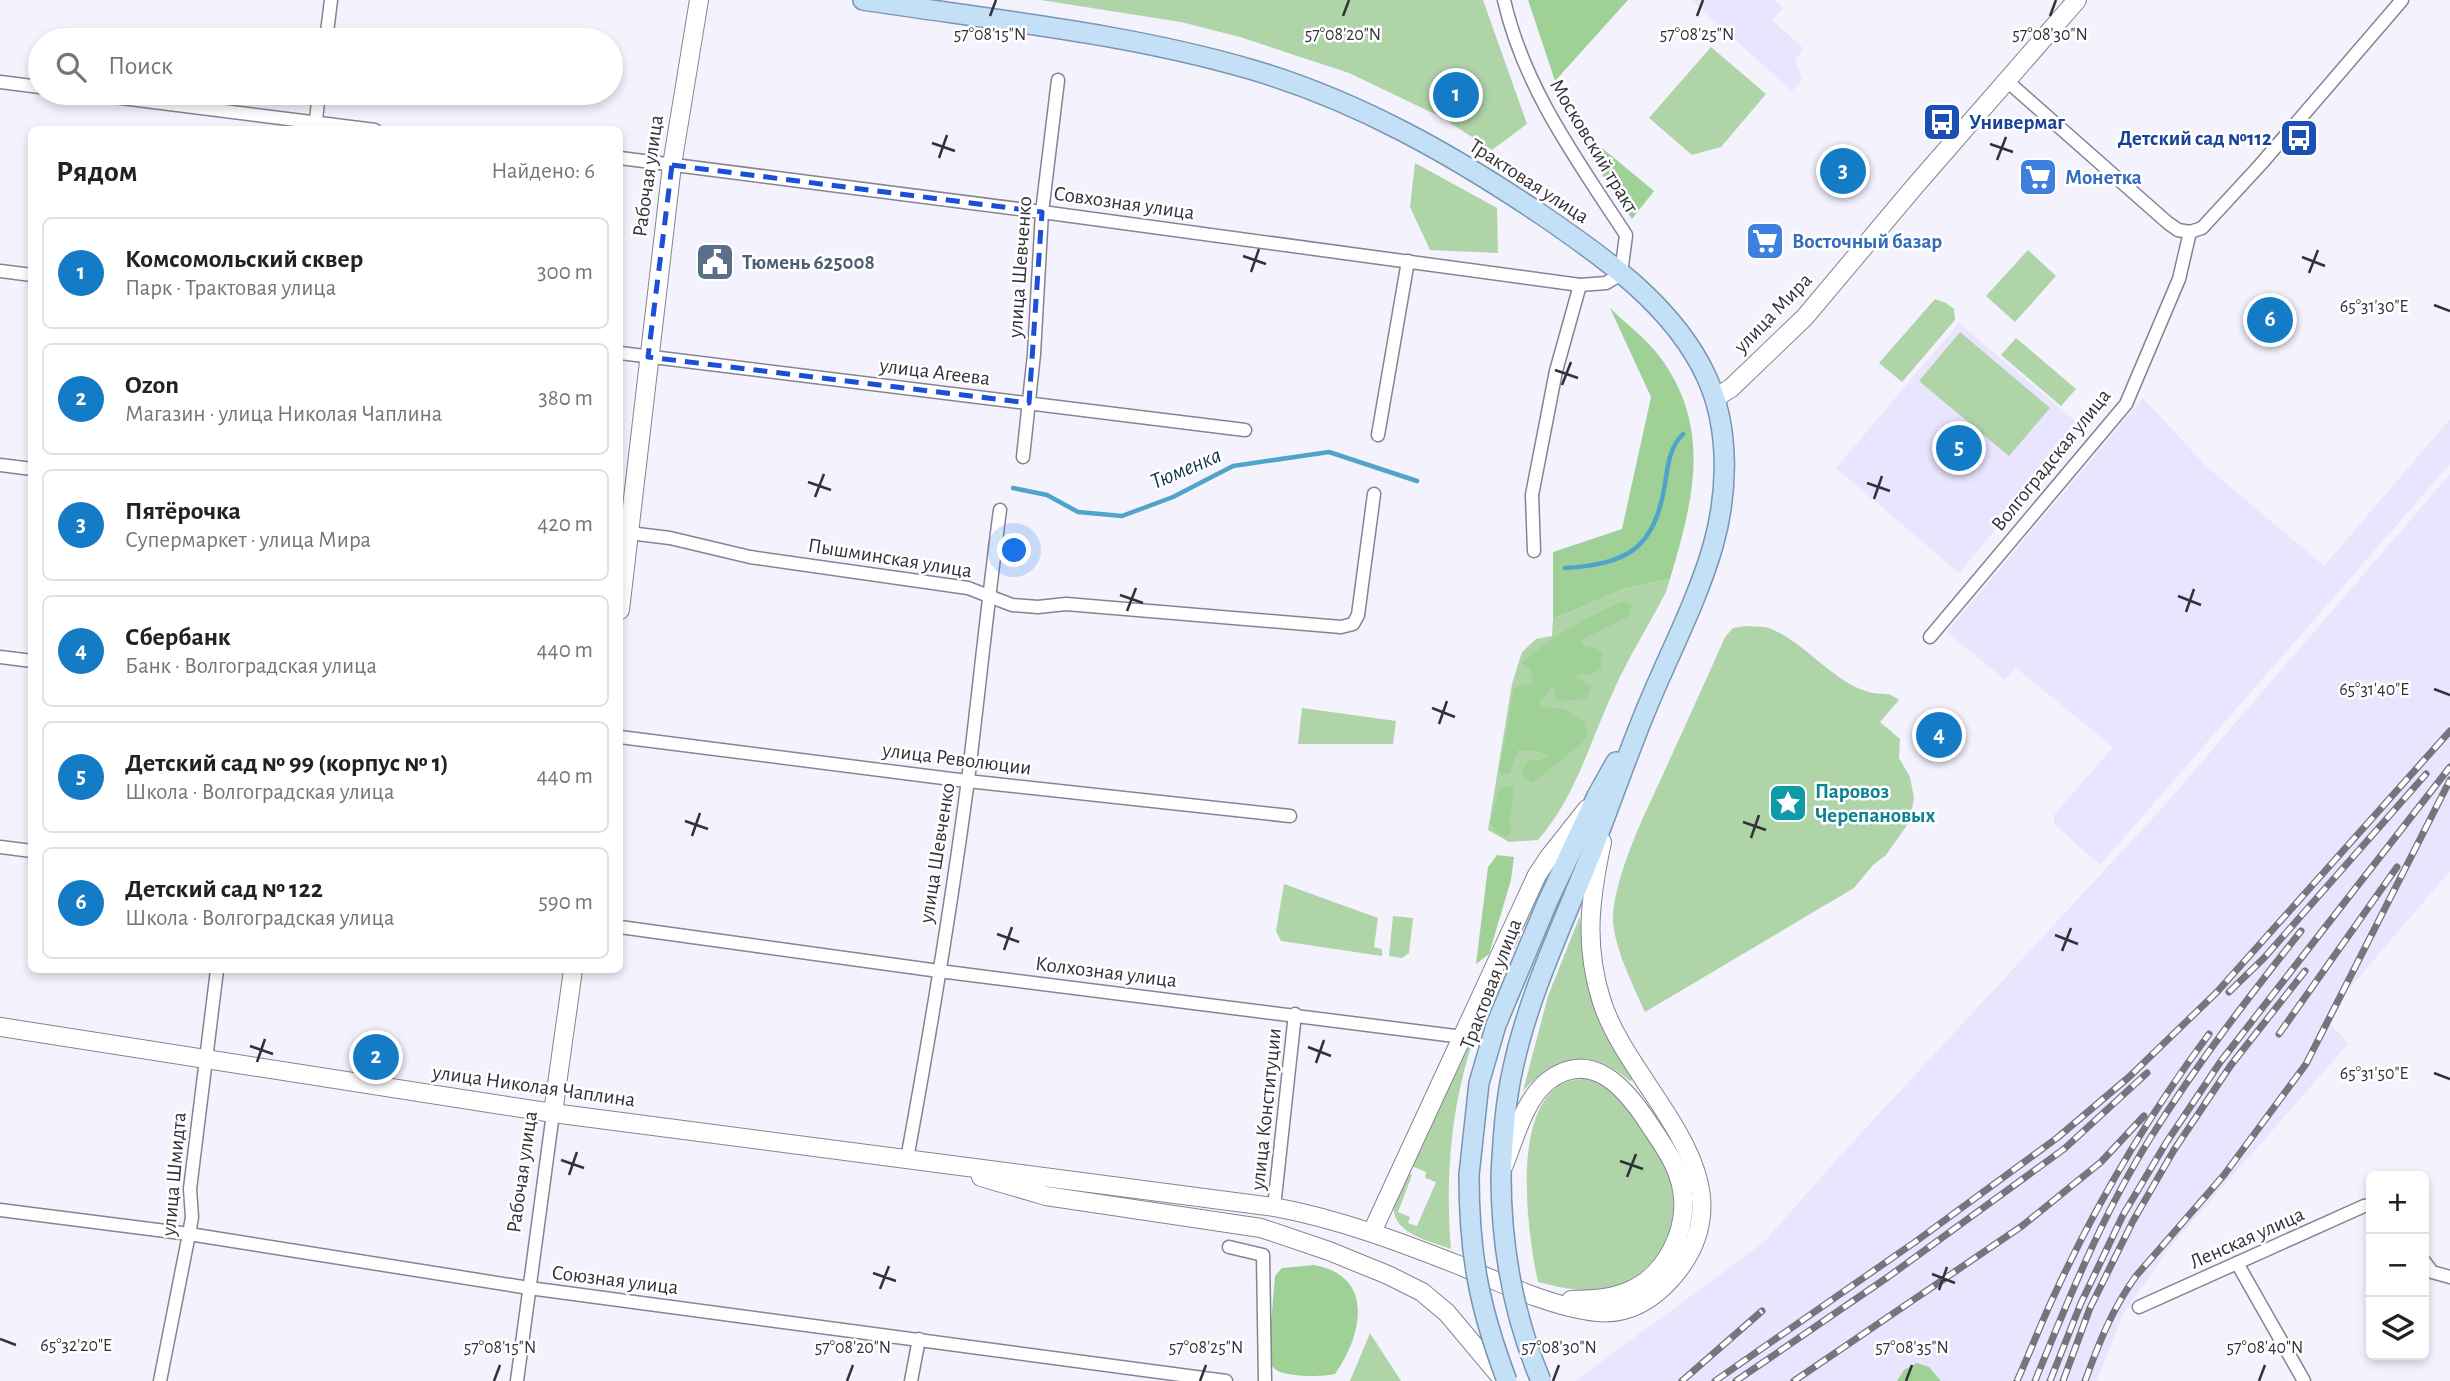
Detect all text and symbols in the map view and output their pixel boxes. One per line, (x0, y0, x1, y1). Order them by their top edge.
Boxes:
text: 57°08'15"N (954, 26, 1026, 44)
text: 57°08'20"N (1305, 26, 1381, 44)
text: 57°08'25"N (1660, 26, 1734, 44)
text: 57°08'30"N (2012, 26, 2088, 44)
search box (28, 28, 623, 105)
icon: search (52, 48, 90, 86)
text: Поиск (108, 53, 173, 79)
pin: 1 (1433, 69, 1479, 121)
street label: Московский тракт (1546, 75, 1643, 217)
bus stop icon: Универмаг (1921, 101, 1963, 143)
place label: Универмаг (1969, 112, 2065, 133)
street label: Рабочая улица (629, 113, 667, 238)
bus stop icon: Детский сад №112 (2278, 117, 2320, 159)
place label: Детский сад №112 (2118, 128, 2272, 149)
street label: Трактовая улица (1465, 135, 1593, 228)
pin: 3 (1820, 145, 1866, 197)
supermarket icon: Монетка (2017, 156, 2059, 198)
text: Рядом (56, 157, 138, 187)
text: Найдено: 6 (491, 160, 595, 183)
place label: Монетка (2065, 167, 2142, 188)
street label: Совхозная улица (1052, 183, 1196, 223)
street label: улица Шевченко (1005, 196, 1035, 339)
supermarket icon: Восточный базар (1744, 220, 1786, 262)
place label: Восточный базар (1792, 231, 1942, 252)
public building icon: Тюмень 625008 (694, 241, 736, 283)
text: Комсомольский сквер (125, 246, 363, 272)
place label: Тюмень 625008 (742, 252, 875, 273)
text: 1 (77, 261, 85, 284)
text: 300 m (537, 261, 593, 284)
street label: улица Мира (1729, 269, 1816, 358)
text: Парк · Трактовая улица (125, 277, 336, 300)
pin: 6 (2247, 294, 2293, 346)
text: 65°31'30"E (2340, 298, 2409, 316)
street label: улица Агеева (878, 355, 992, 389)
text: Ozon (125, 372, 179, 398)
street label: Волгоградская улица (1987, 385, 2115, 535)
text: 2 (76, 387, 86, 410)
text: 380 m (538, 387, 593, 410)
text: Магазин · улица Николая Чаплина (125, 403, 442, 426)
pin: 5 (1936, 422, 1982, 474)
water label: Тюменка (1147, 444, 1225, 494)
text: Пятёрочка (125, 498, 241, 524)
text: 3 (76, 513, 86, 536)
text: 420 m (537, 513, 593, 536)
text: Супермаркет · улица Мира (125, 529, 371, 552)
your location (997, 533, 1031, 567)
street label: Пышминская улица (806, 535, 974, 581)
text: Сбербанк (125, 624, 231, 650)
text: 4 (75, 639, 87, 662)
text: 440 m (537, 639, 593, 662)
text: Банк · Волгоградская улица (125, 655, 377, 678)
text: 65°31'40"E (2339, 681, 2409, 699)
pin: 4 (1916, 709, 1962, 761)
street label: улица Революции (880, 739, 1033, 779)
text: Детский сад № 99 (корпус № 1) (125, 750, 449, 776)
text: 5 (76, 765, 86, 788)
text: 440 m (537, 765, 593, 788)
text: Школа · Волгоградская улица (125, 781, 394, 804)
street label: улица Шевченко (915, 781, 958, 926)
place label: Паровоз Черепановых (1815, 781, 1936, 826)
place icon: Паровоз Черепановых (1767, 782, 1809, 824)
text: Детский сад № 122 (125, 876, 323, 902)
text: 6 (75, 891, 87, 914)
text: 590 m (538, 891, 593, 914)
text: Школа · Волгоградская улица (125, 907, 394, 930)
street label: Трактовая улица (1456, 915, 1526, 1052)
street label: Колхозная улица (1034, 953, 1178, 991)
street label: улица Конституции (1247, 1027, 1285, 1192)
pin: 2 (353, 1031, 399, 1083)
street label: улица Николая Чаплина (430, 1061, 637, 1111)
text: 65°31'50"E (2340, 1065, 2409, 1083)
street label: Рабочая улица (503, 1109, 541, 1234)
street label: улица Шмидта (158, 1111, 190, 1238)
map controls (2366, 1171, 2429, 1360)
button: + (2366, 1171, 2429, 1234)
street label: Ленская улица (2187, 1203, 2308, 1273)
button: − (2366, 1234, 2429, 1297)
street label: Союзная улица (550, 1262, 680, 1298)
button: layers (2366, 1297, 2429, 1360)
text: 65°32'20"E (40, 1337, 112, 1355)
text: 57°08'15"N (464, 1339, 536, 1357)
text: 57°08'20"N (815, 1339, 891, 1357)
text: 57°08'25"N (1169, 1339, 1243, 1357)
text: 57°08'30"N (1521, 1339, 1597, 1357)
text: 57°08'35"N (1875, 1339, 1949, 1357)
text: 57°08'40"N (2227, 1339, 2303, 1357)

